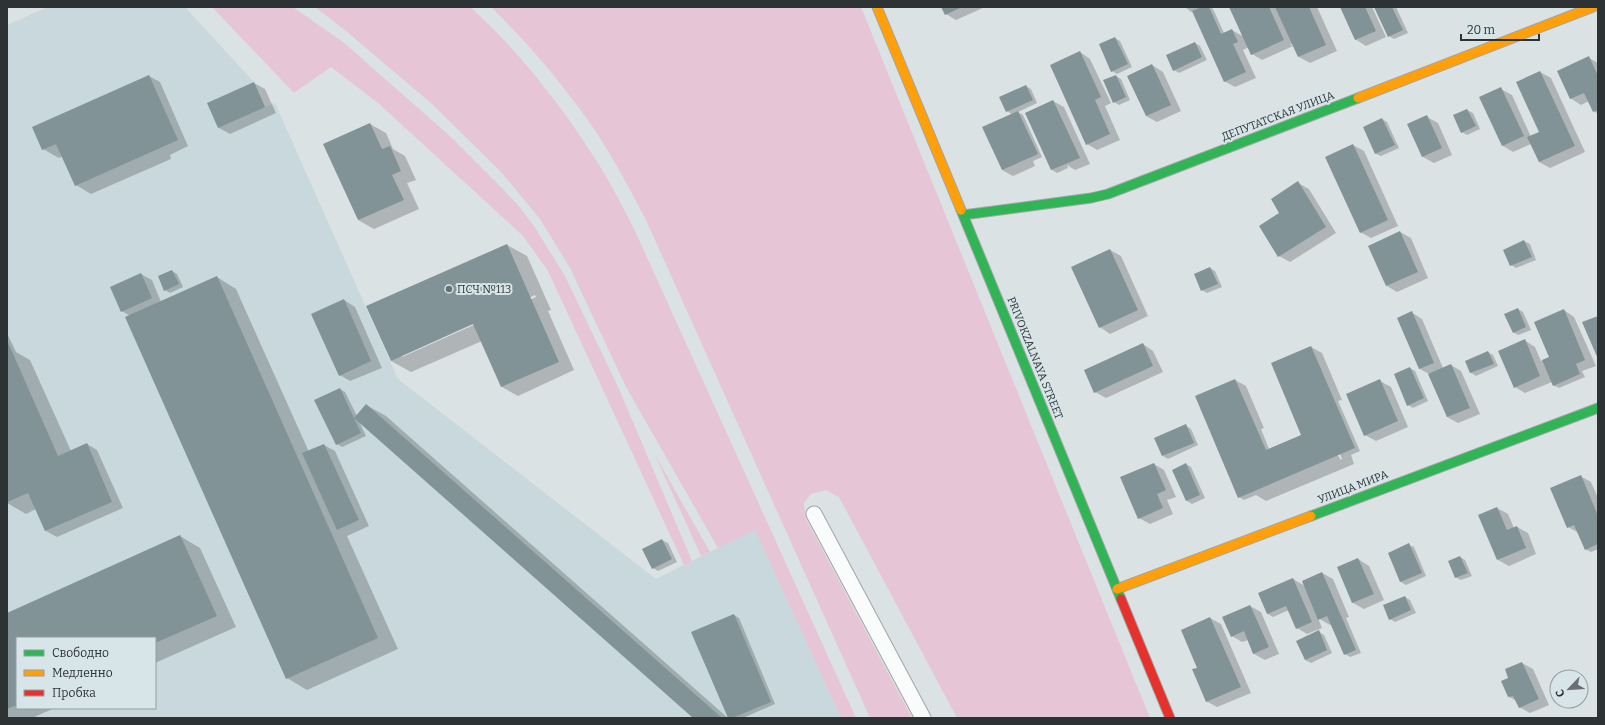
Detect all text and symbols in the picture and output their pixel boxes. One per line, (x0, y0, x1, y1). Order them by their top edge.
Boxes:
scale bar (1461, 16, 1539, 42)
text: 20 m (1467, 23, 1496, 37)
street label: ДЕПУТАТСКАЯ УЛИЦА (1220, 88, 1336, 143)
place label: ПСЧ №113 (457, 283, 511, 296)
marker: ПСЧ №113 (444, 284, 454, 294)
street label: PRIVOKZALNAYA STREET (1004, 295, 1066, 422)
street label: УЛИЦА МИРА (1316, 468, 1390, 506)
legend (16, 637, 156, 709)
text: Свободно (52, 646, 109, 660)
text: Медленно (52, 666, 113, 680)
north arrow (1549, 669, 1589, 709)
text: Пробка (52, 686, 96, 700)
text: С (1553, 687, 1568, 699)

